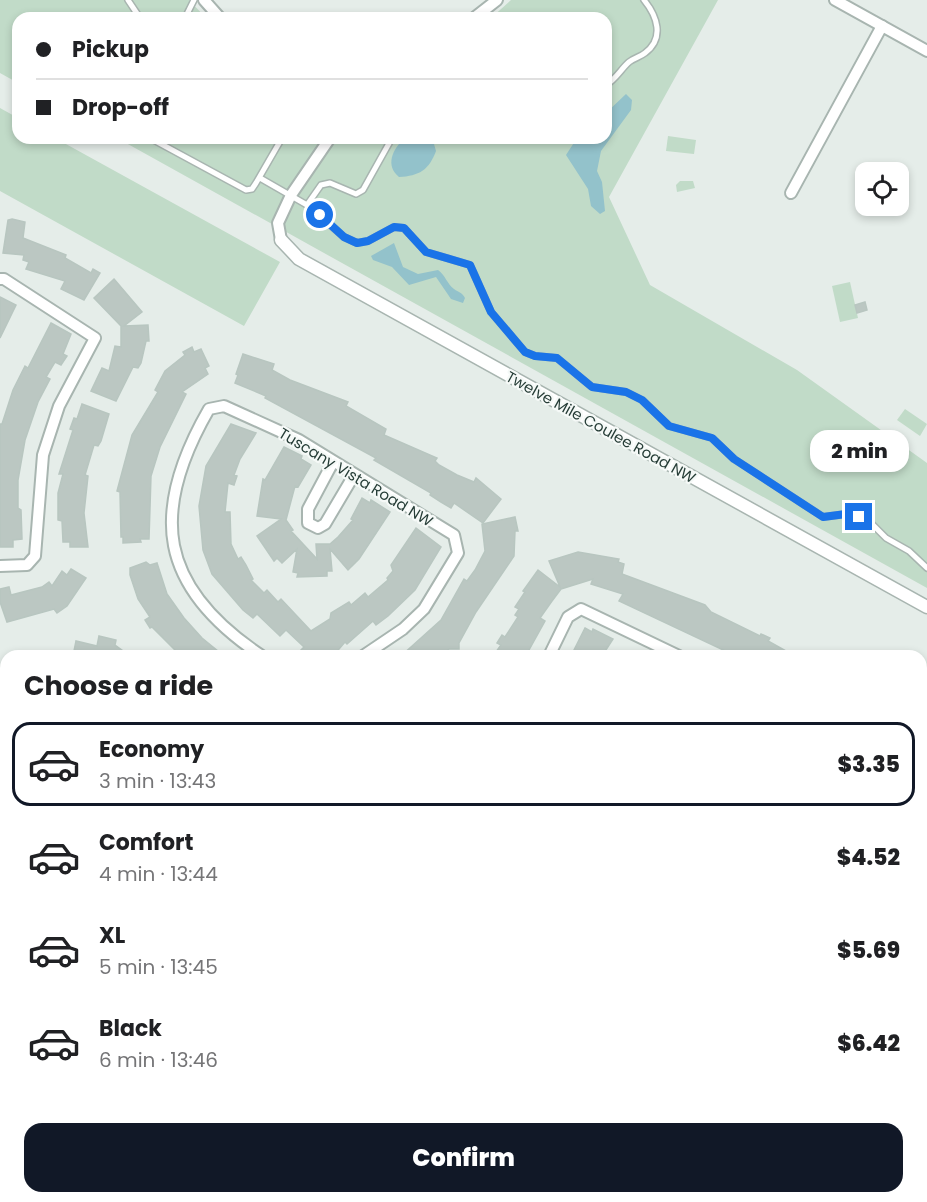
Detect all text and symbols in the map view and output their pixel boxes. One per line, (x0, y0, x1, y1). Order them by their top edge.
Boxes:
text: Pickup (72, 34, 149, 65)
text: Drop-off (72, 92, 169, 123)
map controls (855, 162, 909, 216)
button: locate (855, 162, 909, 216)
route start (306, 201, 333, 228)
street label: Twelve Mile Coulee Road NW (502, 366, 700, 488)
street label: Tuscany Vista Road NW (275, 423, 437, 532)
callout: 2 min (810, 430, 908, 472)
text: 2 min (831, 437, 888, 465)
route end (845, 503, 872, 530)
text: Choose a ride (24, 667, 213, 704)
text: Economy (99, 734, 204, 765)
icon: car (27, 737, 81, 791)
text: $3.35 (838, 749, 900, 780)
text: 3 min · 13:43 (99, 767, 216, 795)
text: Comfort (99, 827, 193, 858)
icon: car (27, 830, 81, 884)
text: $4.52 (837, 842, 900, 873)
text: 4 min · 13:44 (99, 860, 218, 888)
text: XL (99, 920, 125, 951)
icon: car (27, 923, 81, 977)
text: $5.69 (837, 935, 900, 966)
text: 5 min · 13:45 (99, 953, 218, 981)
text: Black (99, 1013, 162, 1044)
icon: car (27, 1016, 81, 1070)
text: $6.42 (837, 1028, 900, 1059)
text: 6 min · 13:46 (99, 1046, 218, 1074)
button: Confirm (24, 1123, 903, 1192)

